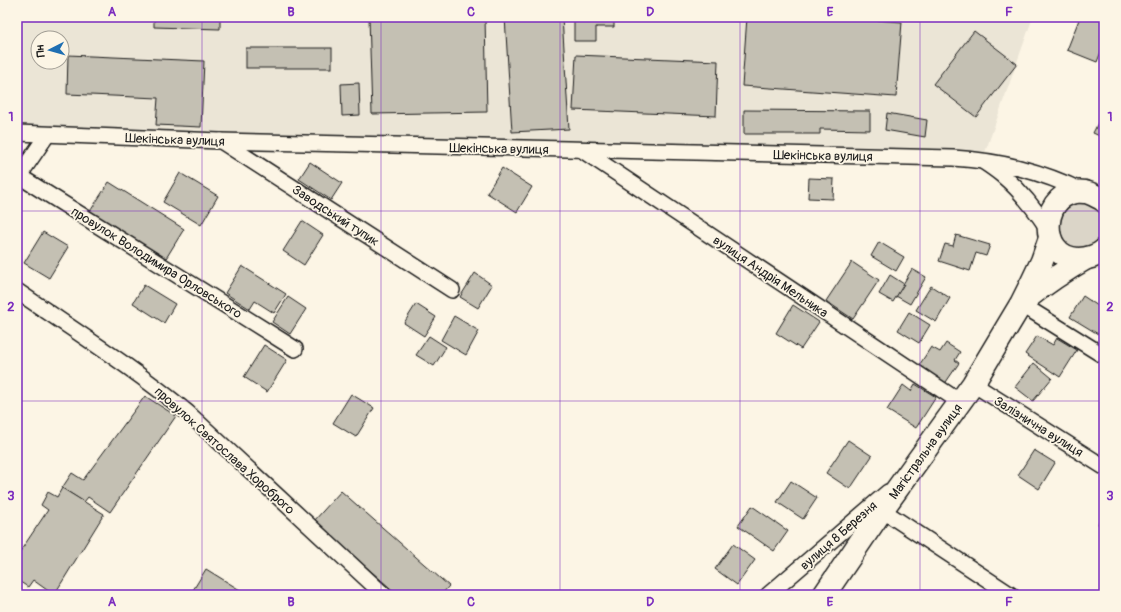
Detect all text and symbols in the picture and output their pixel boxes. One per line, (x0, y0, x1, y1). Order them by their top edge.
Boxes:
text: A (108, 4, 117, 20)
text: B (287, 4, 295, 20)
text: C (467, 4, 475, 20)
text: D (646, 4, 654, 20)
text: E (827, 4, 834, 20)
text: F (1005, 4, 1013, 20)
north arrow (30, 30, 70, 70)
text: Пн (33, 44, 48, 58)
text: 1 (8, 109, 14, 125)
text: 1 (1107, 109, 1113, 125)
street label: Шекінська вулиця (125, 130, 225, 150)
street label: Шекінська вулиця (449, 140, 549, 158)
street label: Шекінська вулиця (773, 147, 873, 165)
street label: Заводський тупик (289, 182, 382, 250)
street label: провулок Володимира Орловського (68, 203, 245, 322)
street label: вулиця Андрія Мельника (710, 232, 831, 321)
text: 2 (7, 299, 15, 315)
text: 2 (1106, 299, 1114, 315)
street label: провулок Святослава Хороброго (151, 384, 298, 518)
street label: Залізнична вулиця (991, 393, 1086, 461)
street label: Магістральна вулиця (886, 401, 966, 502)
text: 3 (7, 488, 15, 504)
text: 3 (1106, 488, 1114, 504)
street label: вулиця 8 Березня (797, 498, 880, 573)
text: A (108, 594, 117, 610)
text: B (287, 594, 295, 610)
text: C (467, 594, 475, 610)
text: D (646, 594, 654, 610)
text: E (827, 594, 834, 610)
text: F (1005, 594, 1013, 610)

